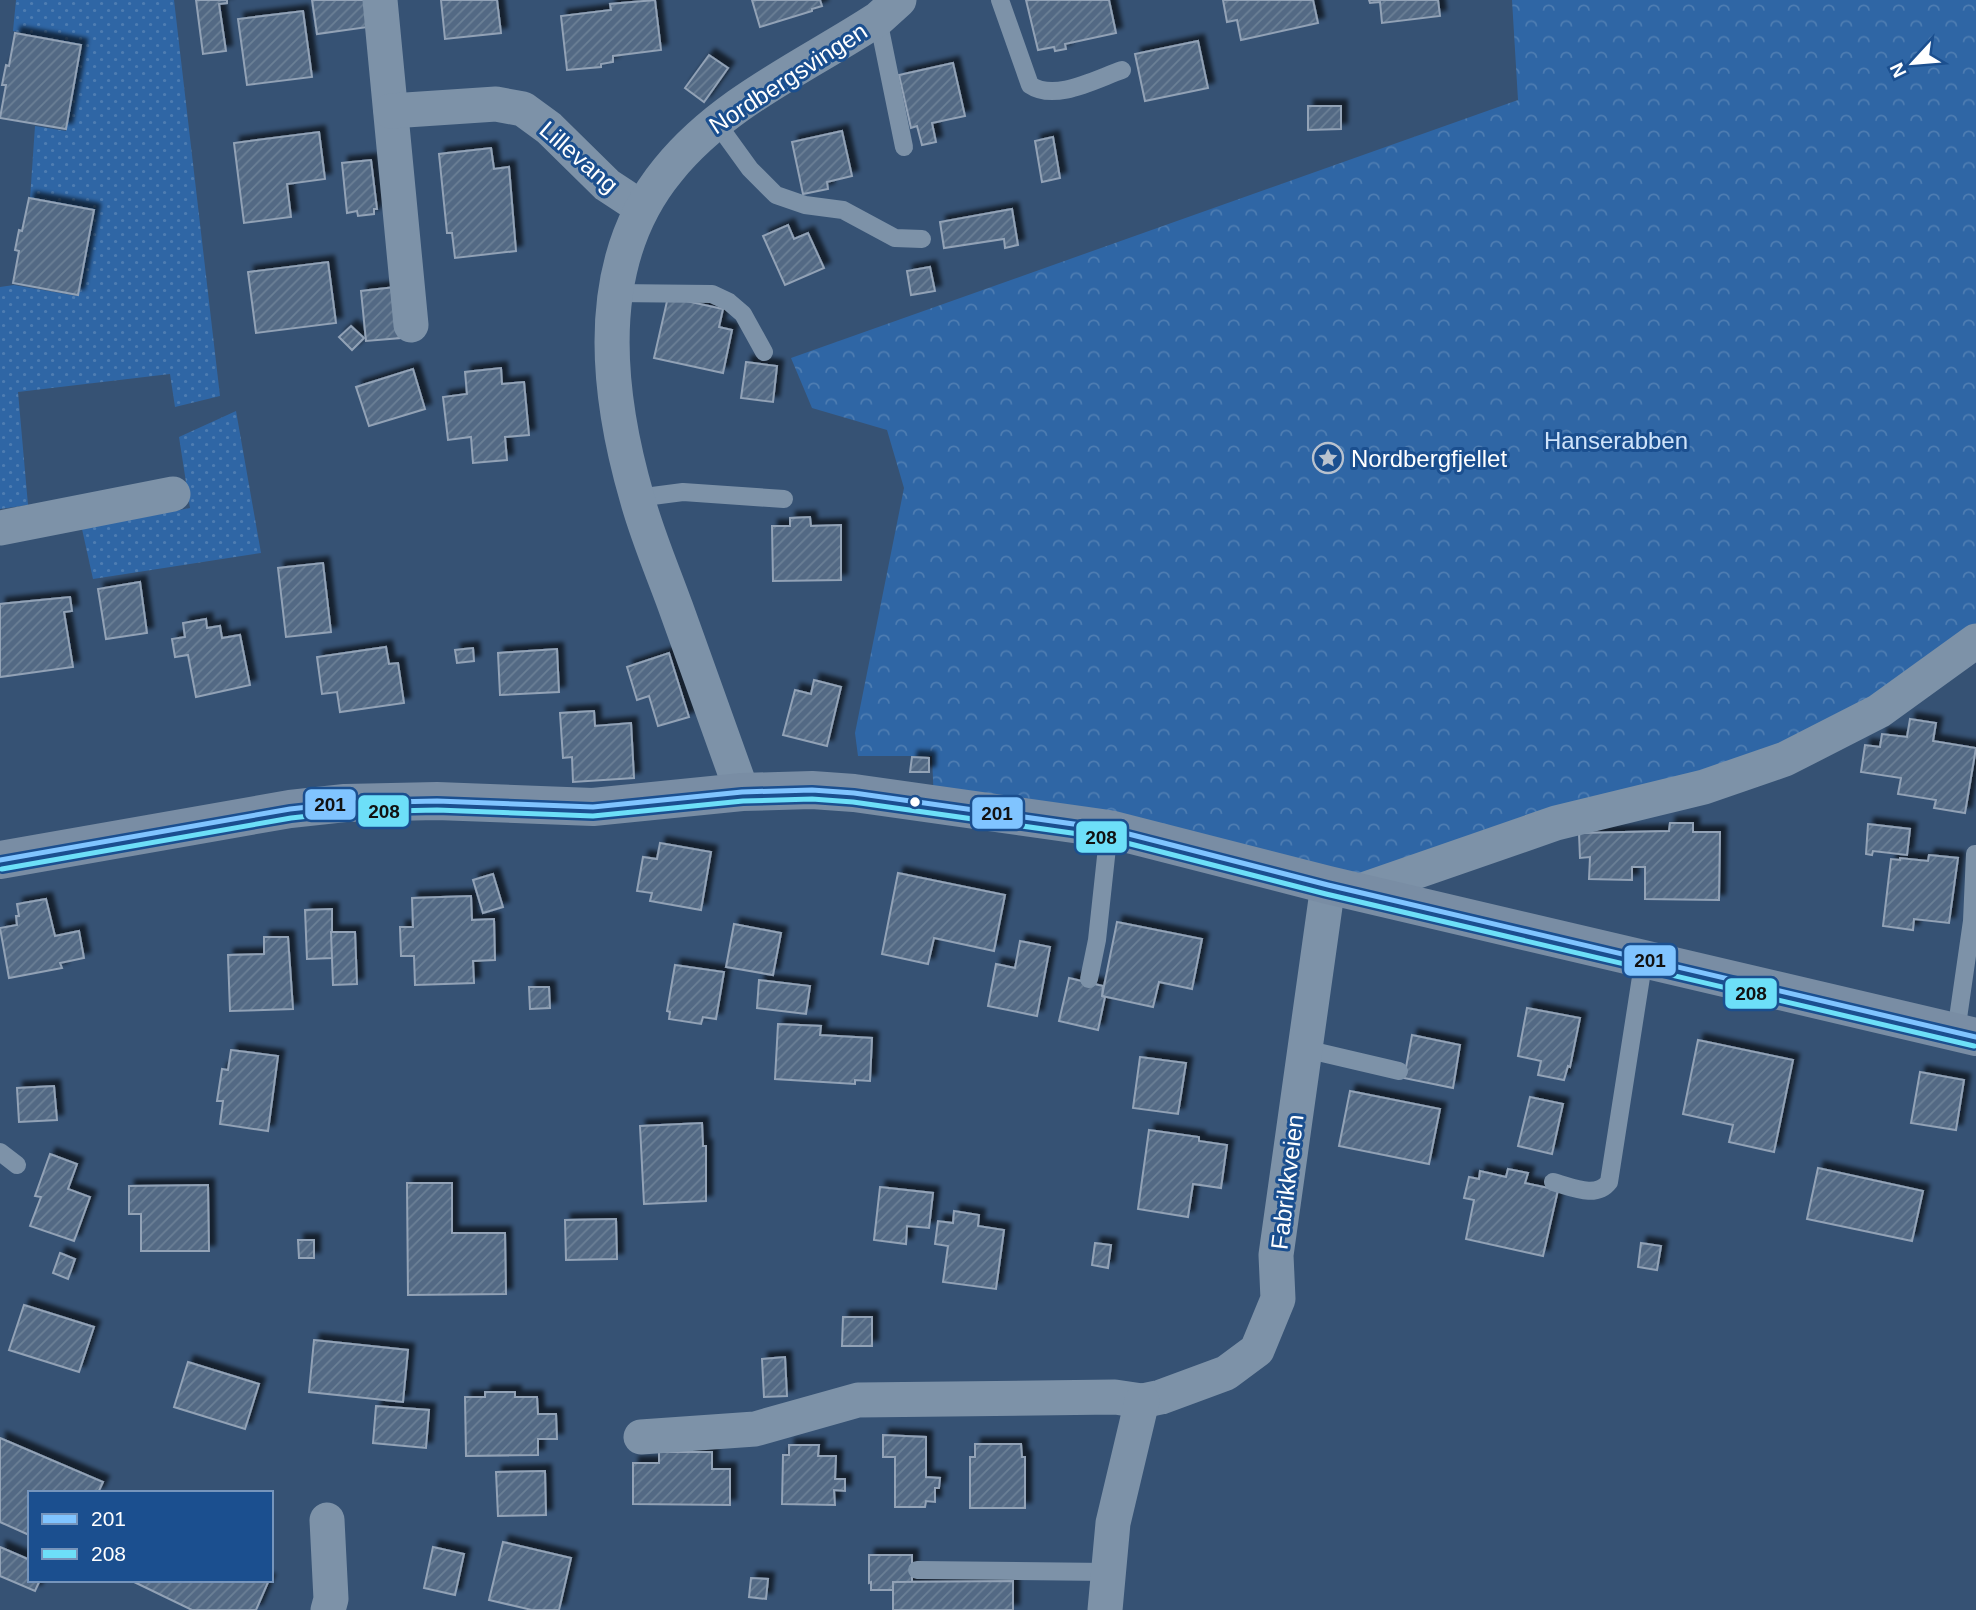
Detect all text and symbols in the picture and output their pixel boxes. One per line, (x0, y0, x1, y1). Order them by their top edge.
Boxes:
street label: Nordbergsvingen (704, 17, 872, 139)
north arrow (1878, 28, 1948, 98)
text: N (1886, 59, 1911, 81)
street label: Lillevang (534, 116, 624, 198)
park label: Hanserabben (1544, 427, 1688, 454)
place icon: Nordbergfjellet (1311, 441, 1345, 475)
place label: Nordbergfjellet (1351, 445, 1507, 472)
line badge: 201 (304, 788, 357, 821)
text: 201 (314, 794, 346, 815)
line badge: 208 (357, 794, 410, 828)
unlabelled marker (908, 795, 922, 809)
line badge: 201 (971, 796, 1024, 830)
text: 208 (368, 801, 400, 822)
text: 201 (981, 803, 1013, 824)
line badge: 208 (1075, 820, 1128, 854)
text: 208 (1085, 827, 1117, 848)
line badge: 201 (1623, 944, 1677, 977)
text: 201 (1634, 950, 1666, 971)
line badge: 208 (1724, 977, 1778, 1010)
text: 208 (1735, 983, 1767, 1004)
street label: Fabrikkveien (1265, 1113, 1309, 1251)
legend (28, 1491, 273, 1582)
text: 201 (91, 1507, 126, 1530)
text: 208 (91, 1542, 126, 1565)

